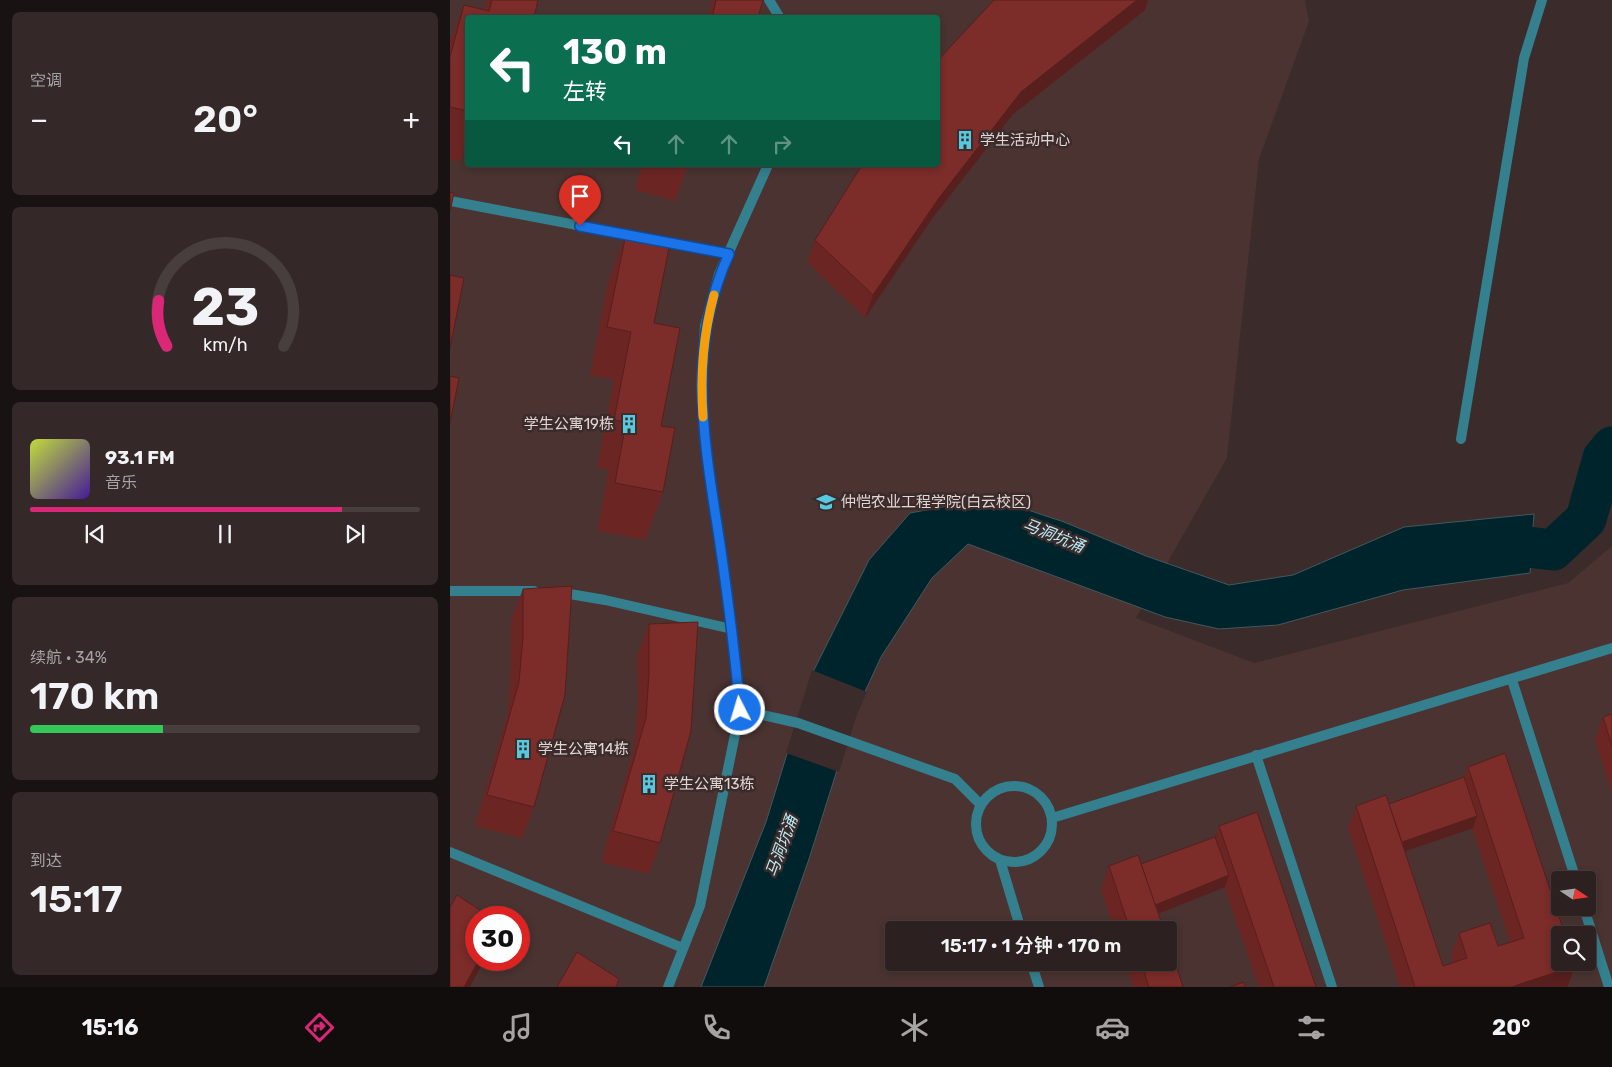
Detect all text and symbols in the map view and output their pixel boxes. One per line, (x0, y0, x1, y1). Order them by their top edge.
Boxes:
text: 130 m (563, 31, 667, 73)
icon: left (480, 35, 545, 100)
text: 空调 (30, 71, 62, 90)
text: 左转 (563, 78, 607, 105)
text: 20° (193, 96, 258, 142)
text: − (30, 103, 48, 136)
text: + (403, 103, 420, 136)
building icon: 学生活动中心 (954, 129, 976, 151)
icon: left (609, 130, 637, 158)
icon: ahead (662, 130, 690, 158)
icon: ahead (715, 130, 743, 158)
icon: right (768, 130, 796, 158)
place label: 学生活动中心 (980, 131, 1070, 149)
pin (559, 175, 601, 226)
icon: arrive (566, 182, 594, 210)
text: 23 (191, 276, 259, 338)
text: km/h (203, 334, 247, 355)
building icon: 学生公寓19栋 (618, 413, 640, 435)
place label: 学生公寓19栋 (524, 415, 614, 433)
text: 93.1 FM (105, 446, 175, 469)
text: 音乐 (105, 473, 137, 492)
school or university icon: 仲恺农业工程学院(白云校区) (815, 491, 837, 513)
place label: 仲恺农业工程学院(白云校区) (841, 493, 1031, 511)
water label: 马洞坑涌 (1021, 515, 1089, 557)
icon: previous (81, 520, 109, 548)
icon: pause (211, 520, 239, 548)
icon: next (341, 520, 369, 548)
text: 续航 · 34% (30, 648, 107, 667)
text: 170 km (30, 673, 159, 719)
position arrow (713, 683, 765, 735)
building icon: 学生公寓14栋 (512, 738, 534, 760)
place label: 学生公寓14栋 (538, 740, 629, 758)
building icon: 学生公寓13栋 (638, 773, 660, 795)
place label: 学生公寓13栋 (664, 775, 754, 793)
water label: 马洞坑涌 (762, 811, 802, 879)
text: 到达 (30, 851, 62, 870)
north arrow (1551, 871, 1596, 916)
map controls (1551, 871, 1596, 971)
text: 15:17 (30, 876, 122, 922)
speed limit sign: 30 (465, 906, 530, 971)
button: search (1551, 926, 1596, 971)
text: 15:17 · 1 分钟 · 170 m (941, 934, 1121, 957)
icon: directions (302, 1010, 337, 1045)
icon: music (500, 1010, 535, 1045)
icon: phone (699, 1010, 734, 1045)
icon: climate (897, 1010, 932, 1045)
icon: car (1095, 1010, 1130, 1045)
icon: filters (1294, 1010, 1329, 1045)
text: 15:16 (82, 1014, 139, 1041)
text: 20° (1492, 1014, 1530, 1041)

